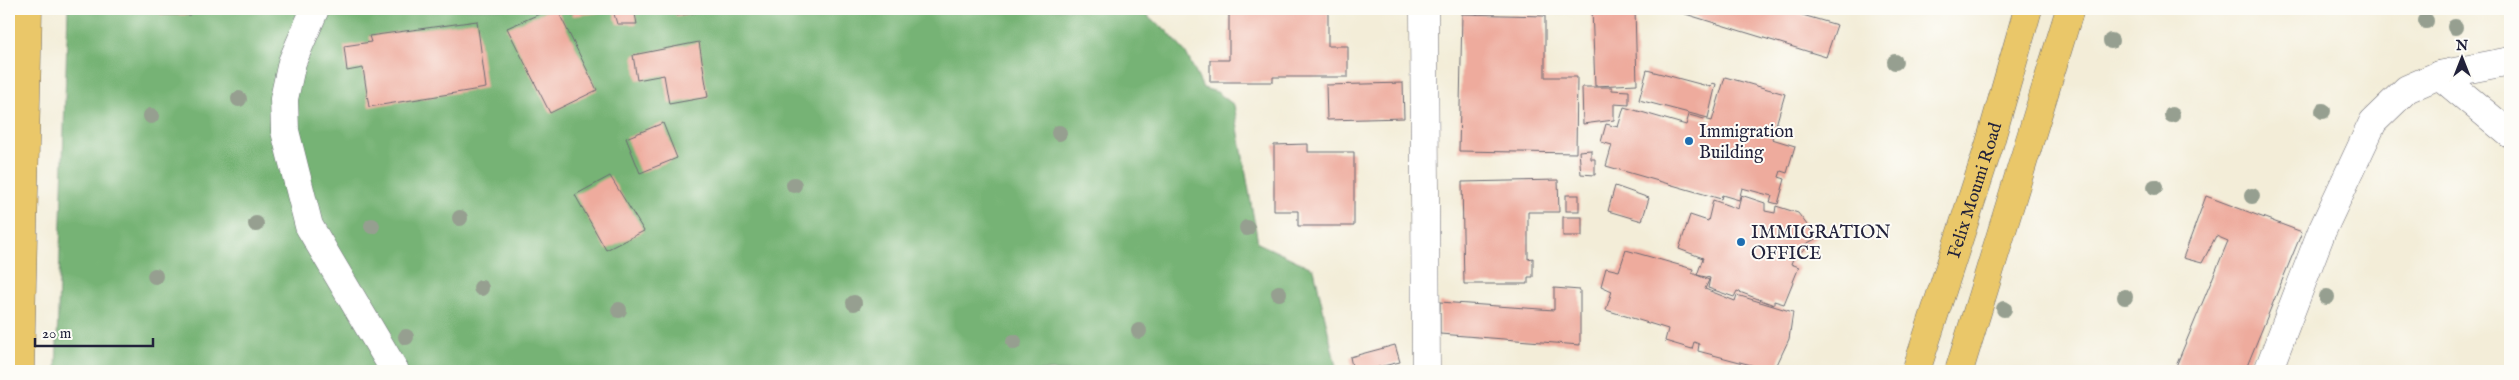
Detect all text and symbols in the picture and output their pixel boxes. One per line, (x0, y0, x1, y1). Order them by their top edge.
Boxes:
north arrow (2436, 32, 2486, 82)
text: N (2455, 37, 2468, 55)
street label: Felix Moumi Road (1943, 120, 2008, 261)
place label: Immigration Building (1699, 121, 1794, 165)
marker: Immigration Building (1683, 135, 1695, 147)
place label: IMMIGRATION OFFICE (1751, 222, 1891, 266)
marker: IMMIGRATION OFFICE (1735, 236, 1747, 248)
scale bar (35, 315, 152, 347)
text: 20 m (42, 324, 72, 343)

